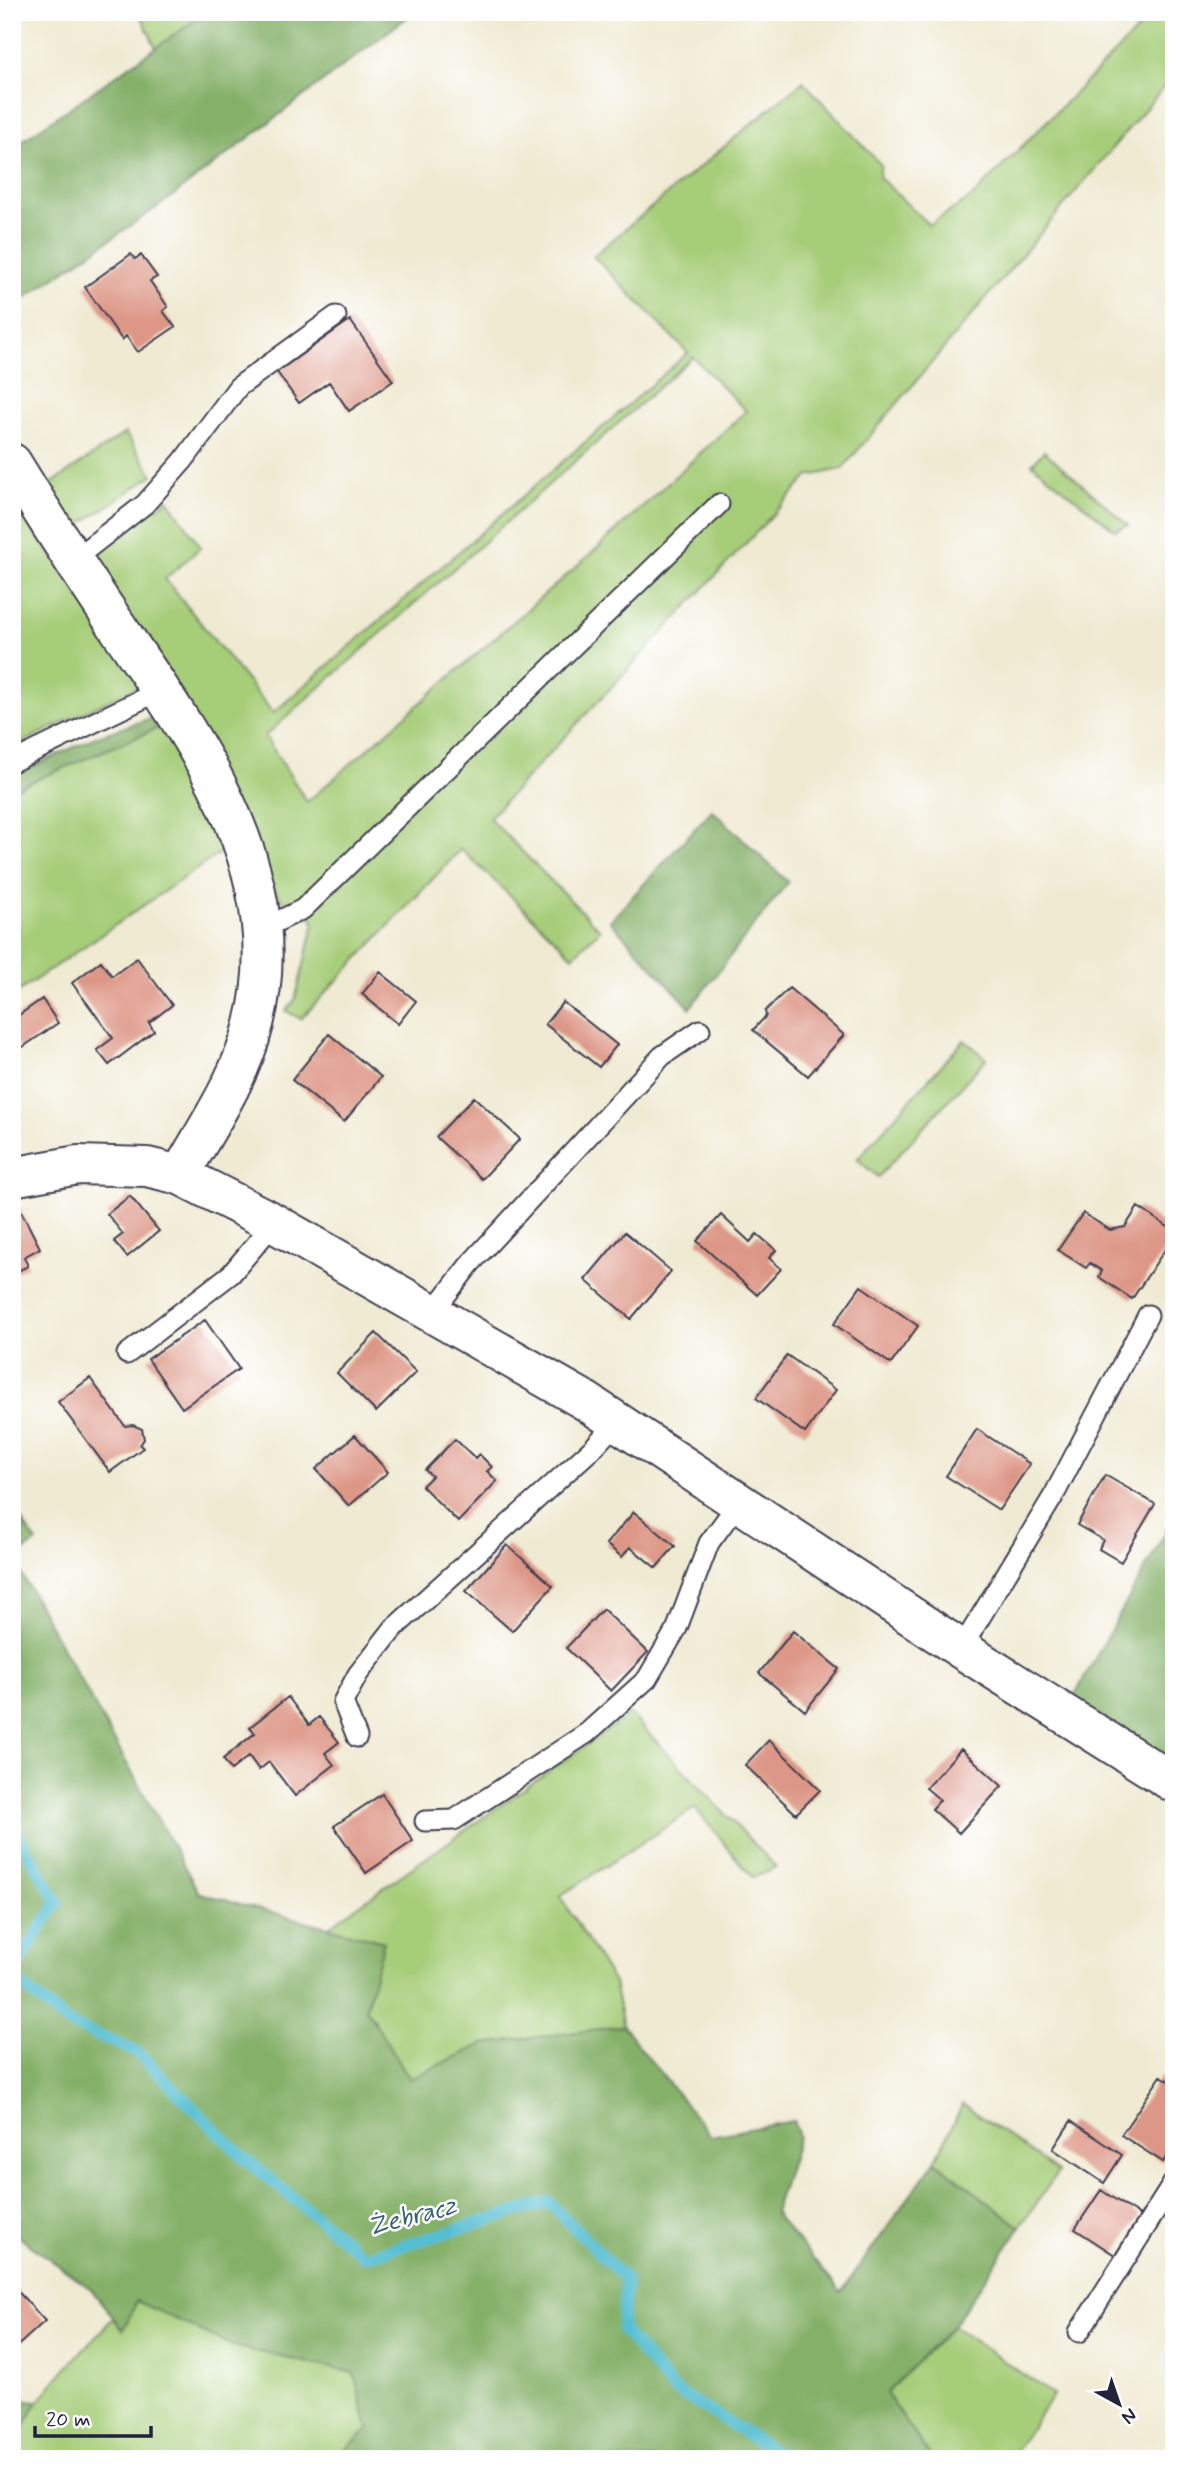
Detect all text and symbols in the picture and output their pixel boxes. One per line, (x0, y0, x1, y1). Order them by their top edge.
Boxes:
water label: Żebracz (364, 2189, 460, 2245)
north arrow (1084, 2370, 1154, 2440)
scale bar (35, 2394, 150, 2438)
text: N (1116, 2402, 1142, 2430)
text: 20 m (46, 2406, 91, 2434)

